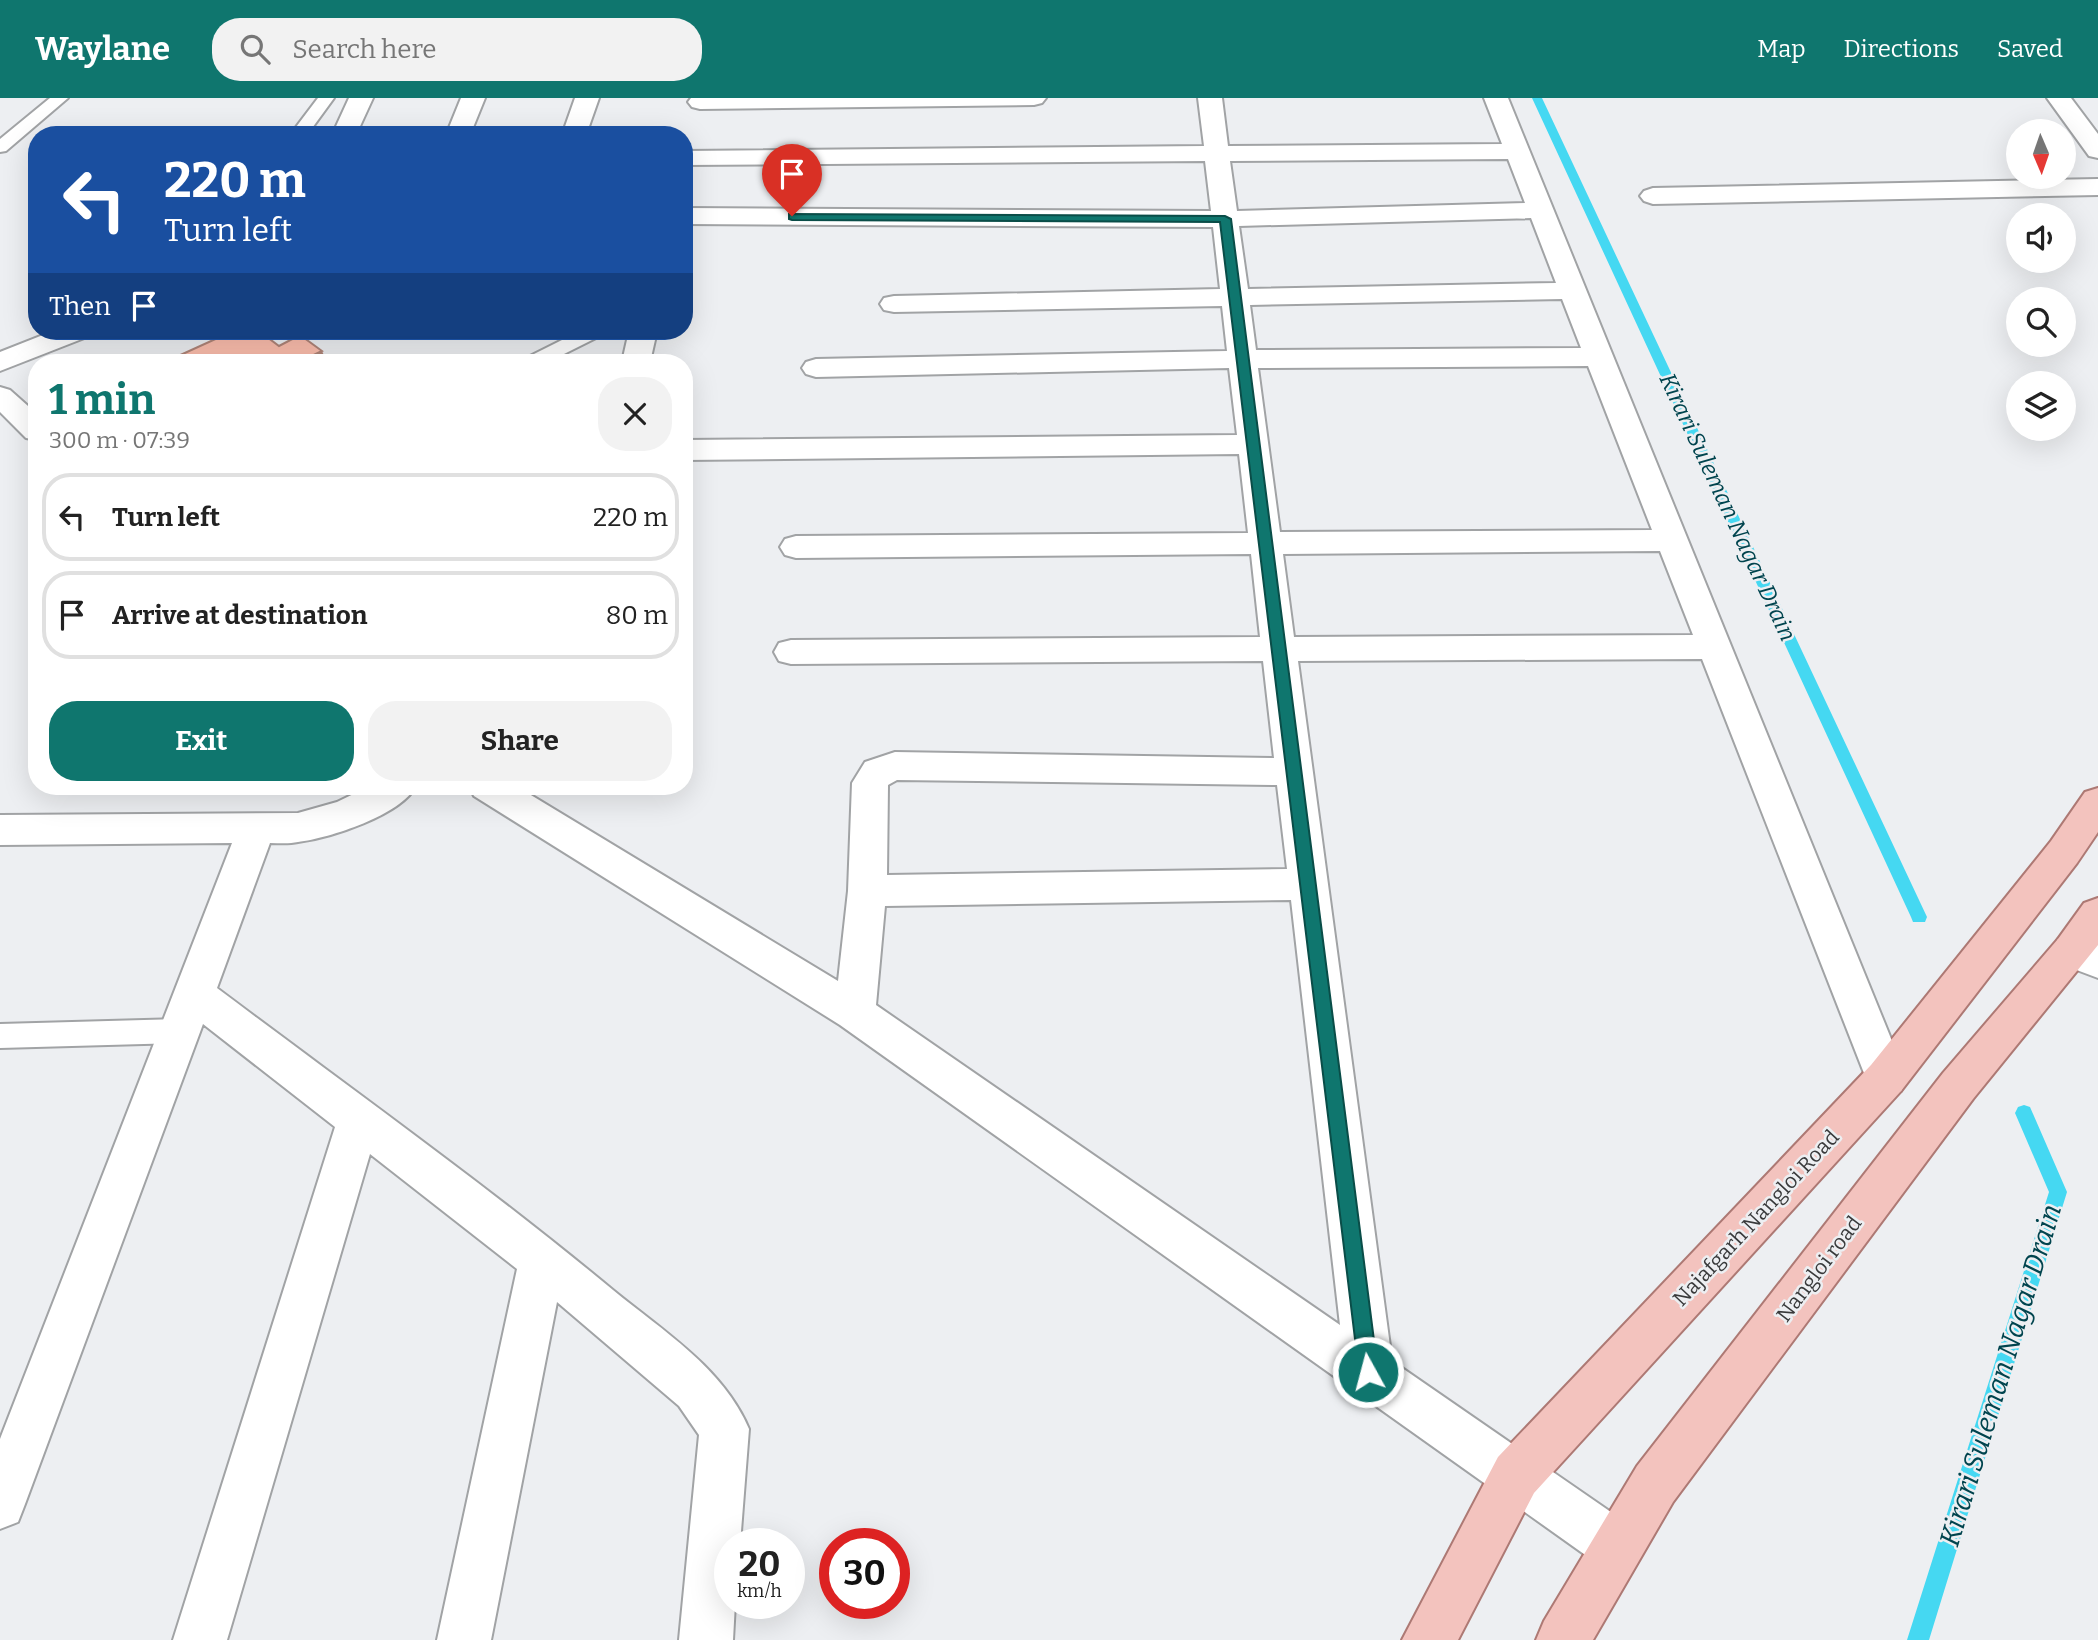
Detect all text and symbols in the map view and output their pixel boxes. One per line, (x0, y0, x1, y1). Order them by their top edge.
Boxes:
search box (212, 18, 702, 81)
text: Waylane (35, 29, 170, 69)
icon: search (236, 30, 274, 68)
text: Search here (292, 34, 437, 65)
text: Map (1757, 35, 1806, 63)
text: Directions (1844, 35, 1959, 63)
text: Saved (1997, 35, 2063, 63)
north arrow (2006, 119, 2076, 189)
map controls (2006, 119, 2076, 441)
pin (762, 144, 822, 216)
text: 220 m (164, 151, 306, 210)
icon: left (49, 154, 140, 245)
icon: arrive (773, 155, 811, 193)
button: sound (2006, 203, 2076, 273)
text: Turn left (164, 211, 292, 249)
icon: arrive (125, 287, 163, 325)
button: search (2006, 287, 2076, 357)
text: Then (49, 291, 111, 322)
water label: Kirari Suleman Nagar Drain (1654, 369, 1802, 645)
button: layers (2006, 371, 2076, 441)
text: 1 min (49, 375, 155, 425)
button: close (598, 377, 672, 451)
text: 300 m · 07:39 (49, 426, 190, 454)
icon: left (53, 498, 91, 536)
text: Turn left (112, 502, 220, 533)
text: 220 m (593, 502, 668, 533)
icon: arrive (53, 596, 91, 634)
text: Arrive at destination (112, 600, 367, 631)
text: 80 m (606, 600, 668, 631)
button: Exit (49, 701, 354, 781)
button: Share (368, 701, 672, 781)
street label: Najafgarh Nangloi Road (1667, 1124, 1845, 1312)
water label: Kirari Suleman Nagar Drain (1933, 1200, 2068, 1550)
street label: Nangloi road (1771, 1211, 1867, 1327)
position arrow (1331, 1335, 1405, 1409)
speed limit sign: 30 (819, 1528, 910, 1619)
text: 20 (739, 1543, 780, 1585)
text: km/h (737, 1580, 782, 1602)

